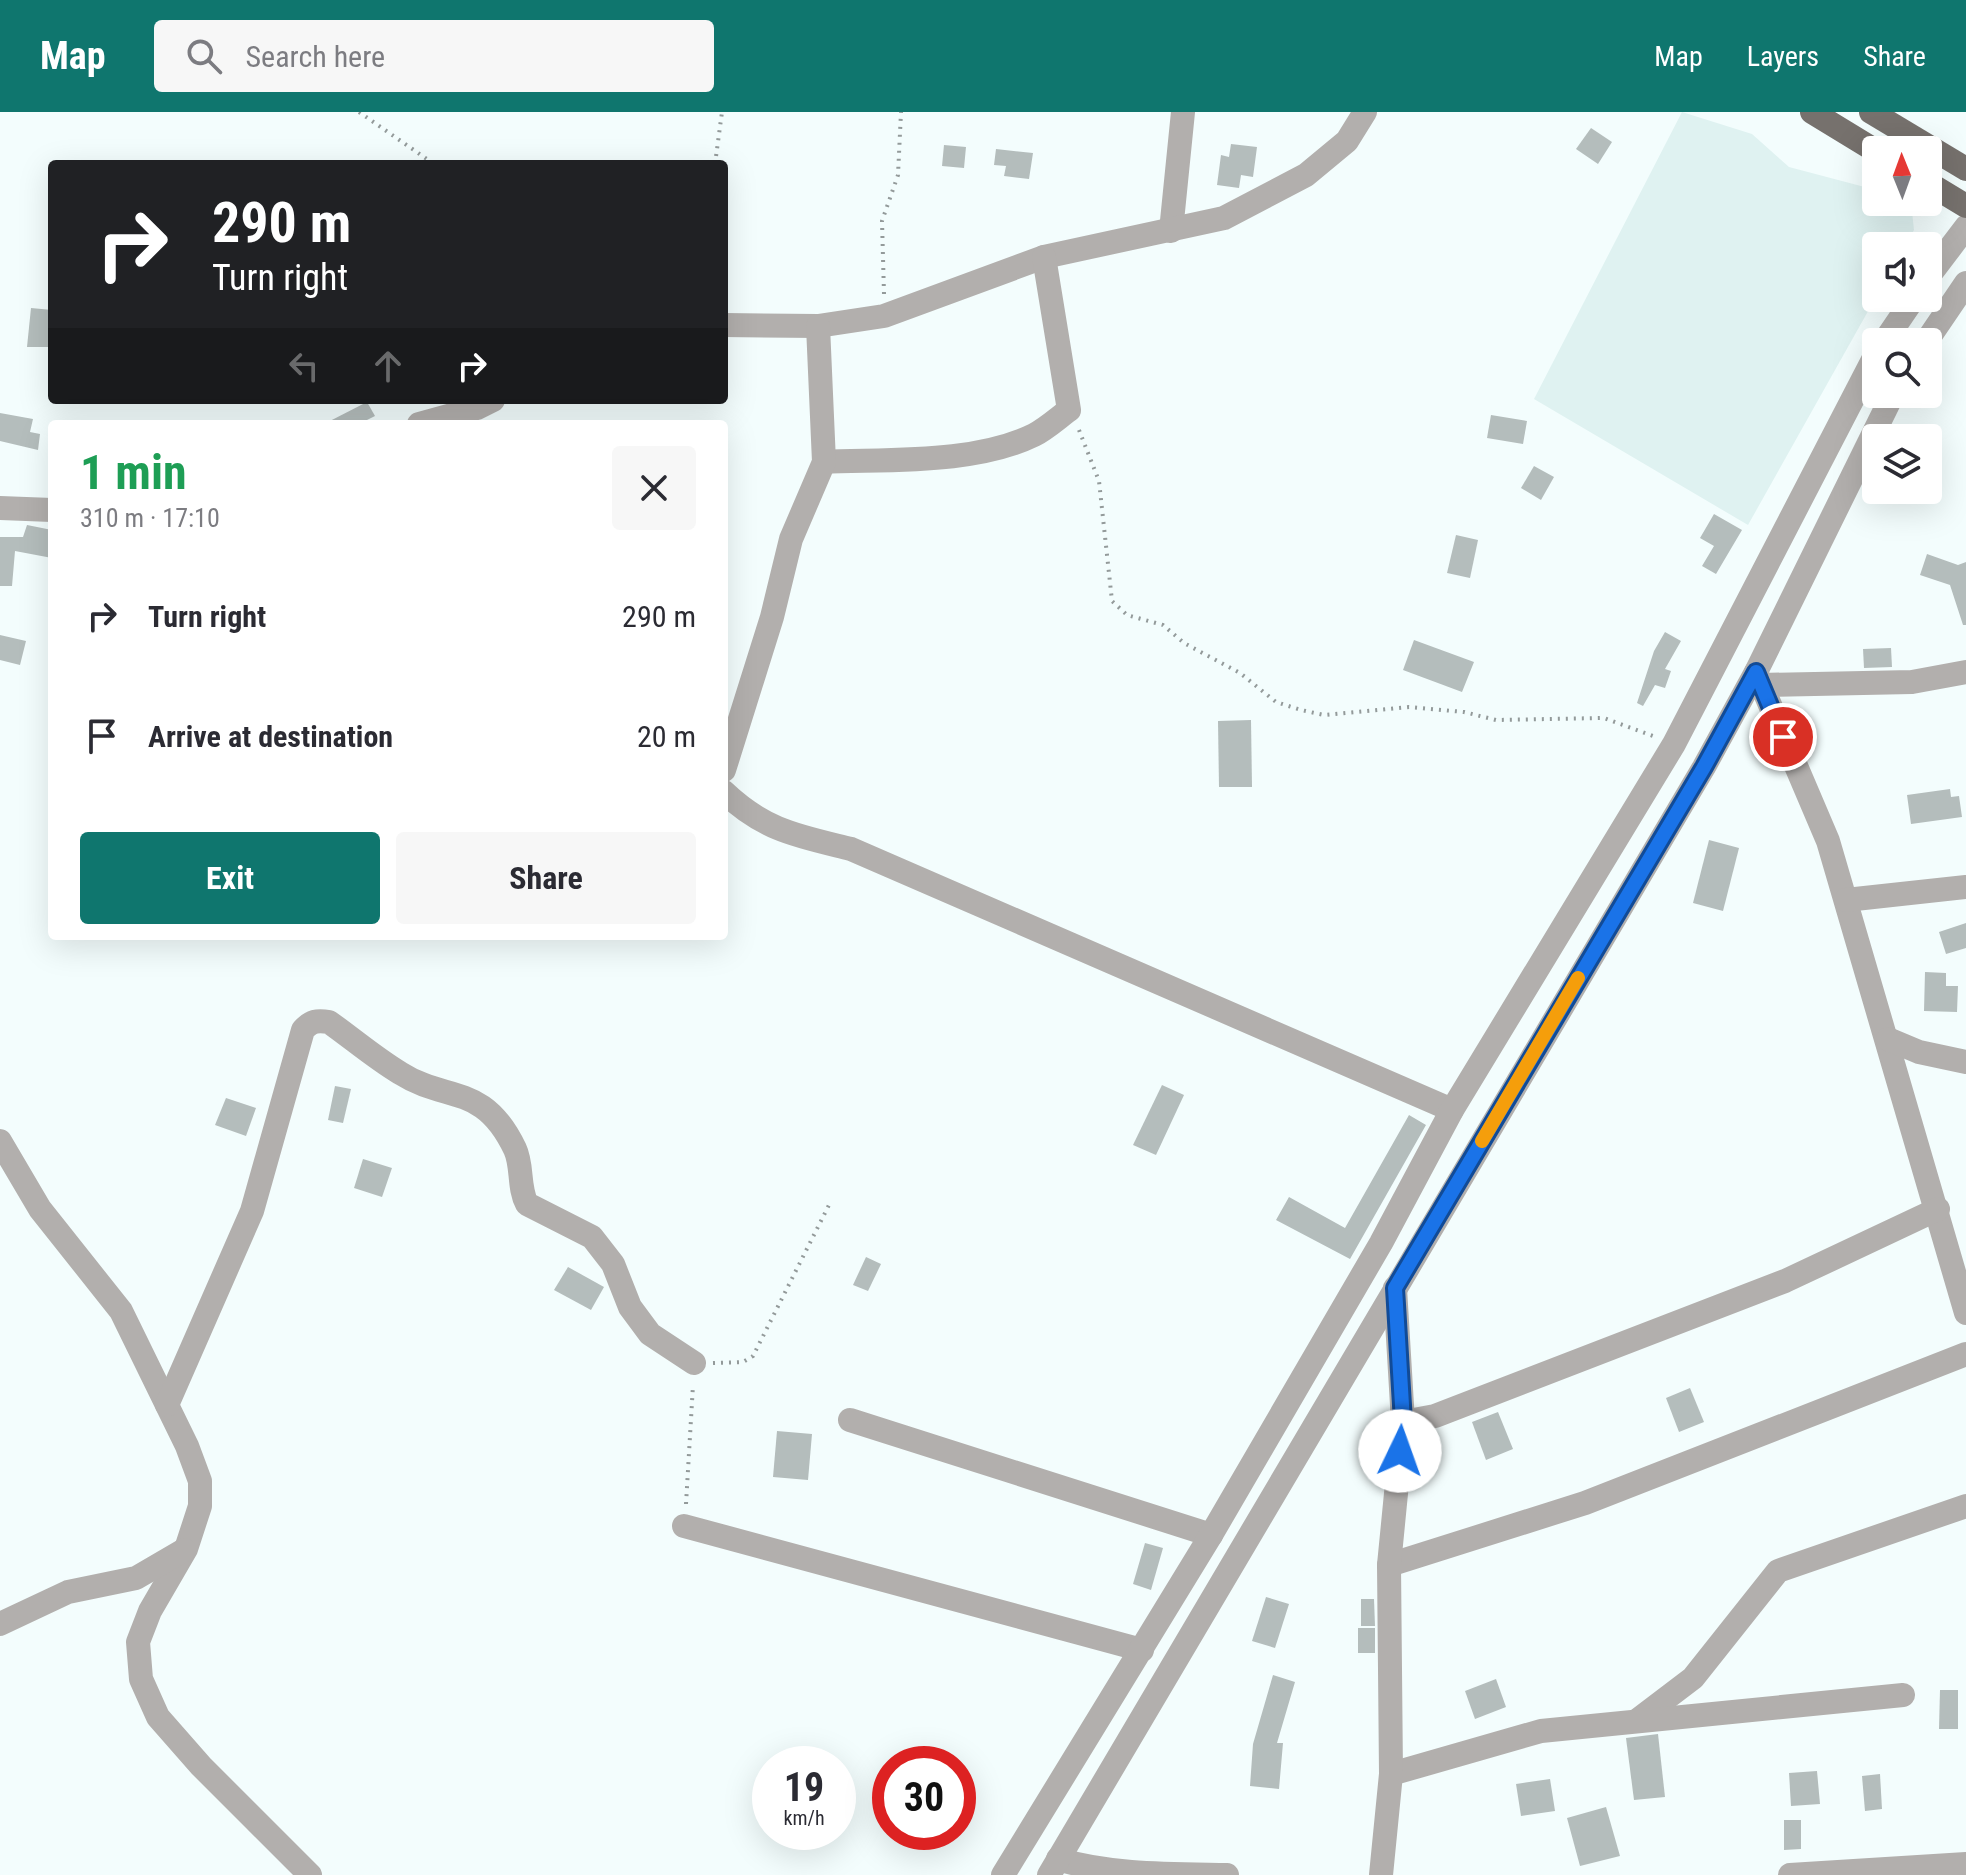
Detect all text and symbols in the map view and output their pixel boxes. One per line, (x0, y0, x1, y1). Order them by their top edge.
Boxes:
search box (154, 20, 714, 92)
text: Map (40, 34, 106, 78)
icon: search (182, 34, 226, 78)
text: Search here (246, 39, 385, 74)
text: Map (1654, 40, 1703, 73)
text: Layers (1747, 40, 1819, 73)
text: Share (1863, 40, 1926, 73)
north arrow (1862, 136, 1942, 216)
map controls (1862, 136, 1942, 504)
text: 290 m (212, 190, 351, 256)
icon: right (80, 192, 184, 296)
button: sound (1862, 232, 1942, 312)
text: Turn right (212, 257, 348, 299)
button: search (1862, 328, 1942, 408)
icon: left (282, 344, 326, 388)
icon: ahead (366, 344, 410, 388)
icon: right (450, 344, 494, 388)
button: layers (1862, 424, 1942, 504)
text: 1 min (80, 444, 187, 501)
button: close (612, 446, 696, 530)
text: 310 m · 17:10 (80, 503, 220, 533)
icon: right (80, 594, 124, 638)
text: Turn right (148, 599, 266, 634)
text: 290 m (622, 599, 696, 634)
pin (1749, 703, 1817, 771)
icon: arrive (80, 714, 124, 758)
icon: arrive (1761, 715, 1805, 759)
text: Arrive at destination (148, 719, 393, 754)
text: 20 m (637, 719, 696, 754)
button: Exit (80, 832, 380, 924)
button: Share (396, 832, 696, 924)
position arrow (1358, 1409, 1442, 1493)
speed limit sign: 30 (872, 1746, 976, 1850)
text: 19 (784, 1764, 824, 1811)
text: km/h (783, 1806, 825, 1830)

